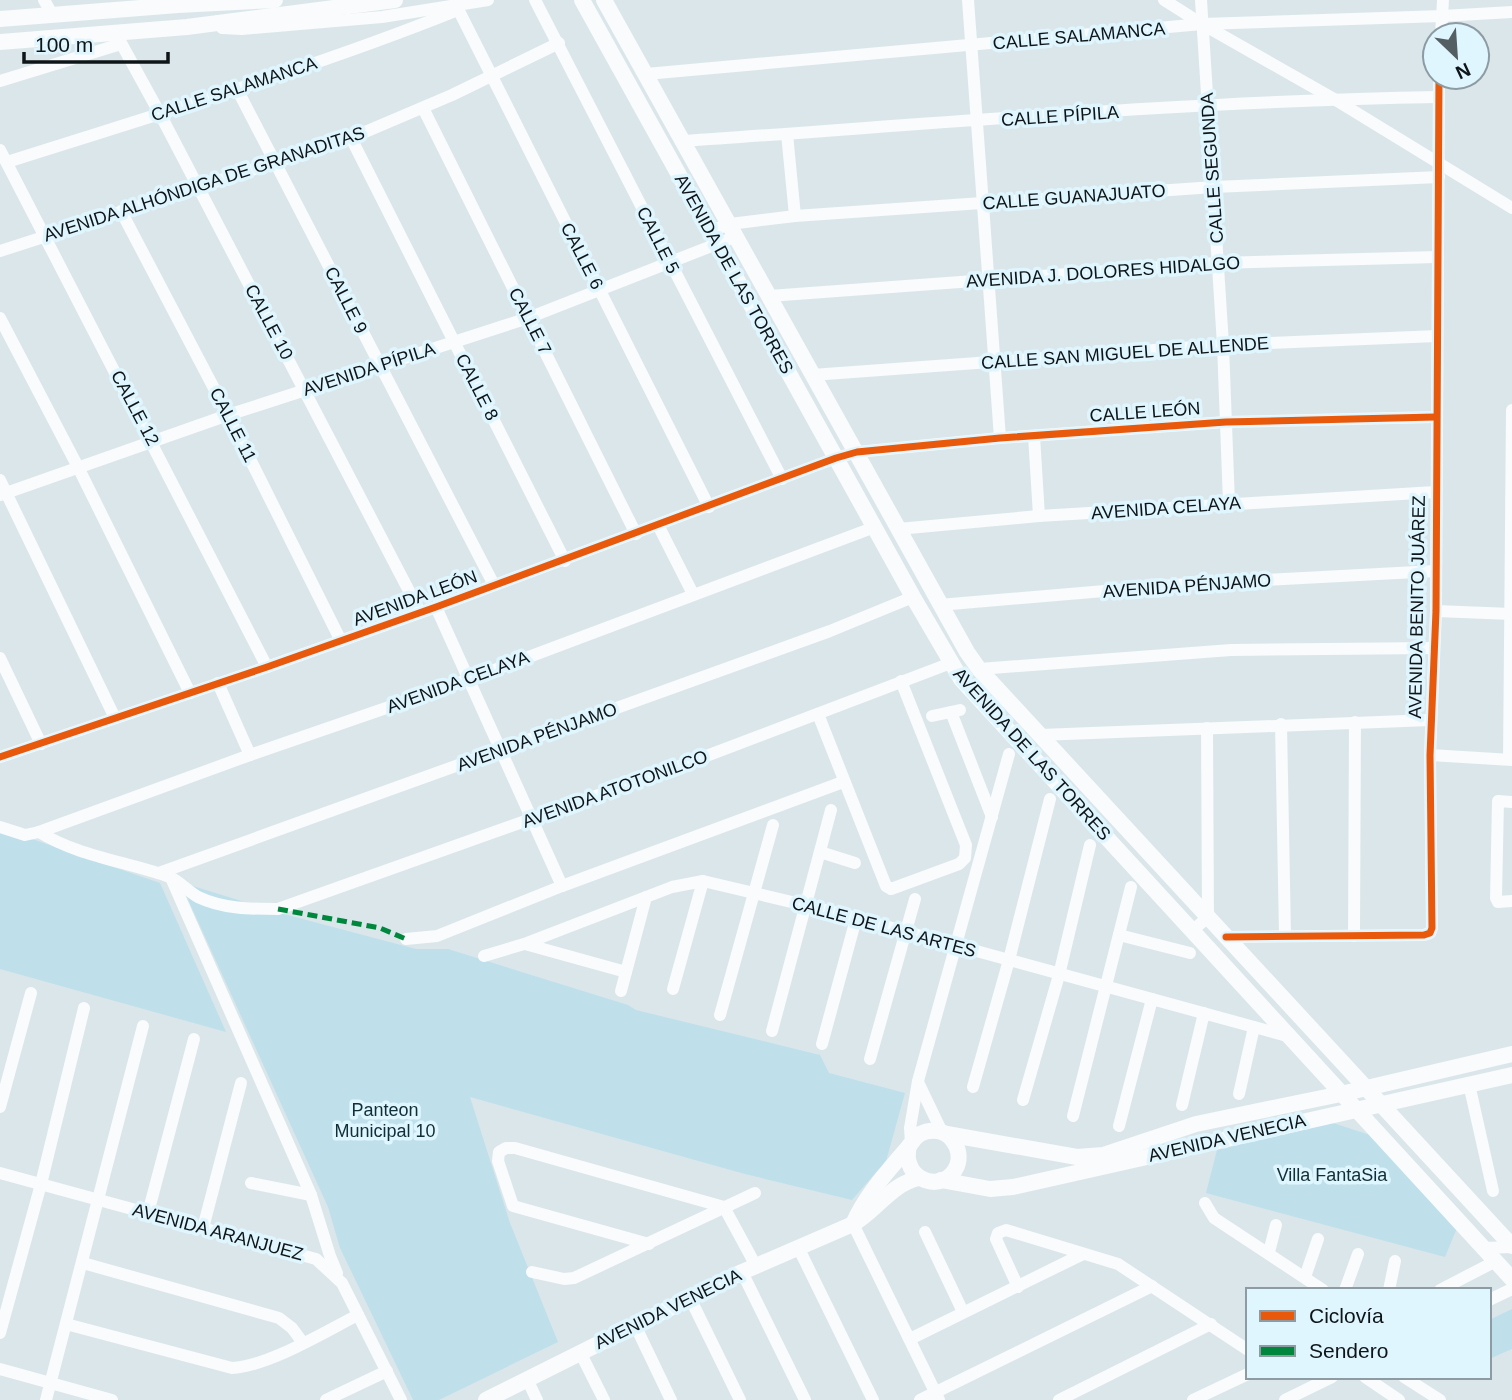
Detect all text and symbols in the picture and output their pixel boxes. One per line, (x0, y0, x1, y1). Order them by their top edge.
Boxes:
street label: CALLE SALAMANCA (992, 18, 1166, 54)
scale bar (24, 21, 168, 65)
north arrow (1421, 21, 1491, 91)
text: 100 m (35, 33, 93, 56)
street label: CALLE SALAMANCA (149, 53, 319, 125)
text: N (1452, 59, 1474, 83)
street label: CALLE SEGUNDA (1197, 92, 1227, 244)
street label: CALLE PÍPILA (1000, 102, 1120, 130)
street label: AVENIDA ALHÓNDIGA DE GRANADITAS (41, 122, 367, 245)
street label: AVENIDA DE LAS TORRES (671, 171, 797, 377)
street label: CALLE GUANAJUATO (982, 181, 1166, 213)
street label: CALLE 5 (633, 203, 683, 277)
street label: CALLE 6 (557, 219, 607, 293)
street label: AVENIDA J. DOLORES HIDALGO (965, 252, 1241, 292)
street label: CALLE 9 (321, 263, 371, 337)
street label: CALLE 10 (241, 281, 297, 363)
street label: CALLE 7 (505, 284, 555, 358)
street label: CALLE SAN MIGUEL DE ALLENDE (980, 333, 1270, 373)
street label: AVENIDA PÍPILA (300, 338, 438, 400)
street label: CALLE 8 (452, 350, 502, 424)
street label: CALLE 12 (107, 367, 163, 449)
street label: CALLE 11 (206, 384, 260, 466)
street label: CALLE LEÓN (1089, 397, 1201, 426)
street label: AVENIDA CELAYA (1090, 493, 1242, 523)
street label: AVENIDA BENITO JUÁREZ (1405, 495, 1429, 719)
street label: AVENIDA LEÓN (350, 565, 480, 630)
street label: AVENIDA PÉNJAMO (1102, 570, 1272, 602)
street label: AVENIDA CELAYA (384, 647, 532, 717)
street label: AVENIDA DE LAS TORRES (949, 664, 1115, 844)
street label: AVENIDA PÉNJAMO (454, 699, 620, 775)
street label: AVENIDA ATOTONILCO (520, 746, 710, 832)
street label: CALLE DE LAS ARTES (790, 893, 978, 961)
park label: Panteon Municipal 10 (334, 1100, 436, 1141)
street label: AVENIDA VENECIA (1146, 1110, 1308, 1166)
park label: Villa FantaSia (1277, 1165, 1388, 1185)
street label: AVENIDA ARANJUEZ (131, 1200, 305, 1264)
street label: AVENIDA VENECIA (591, 1265, 745, 1353)
legend (1246, 1288, 1491, 1379)
text: Ciclovía (1309, 1304, 1384, 1327)
text: Sendero (1309, 1339, 1388, 1362)

